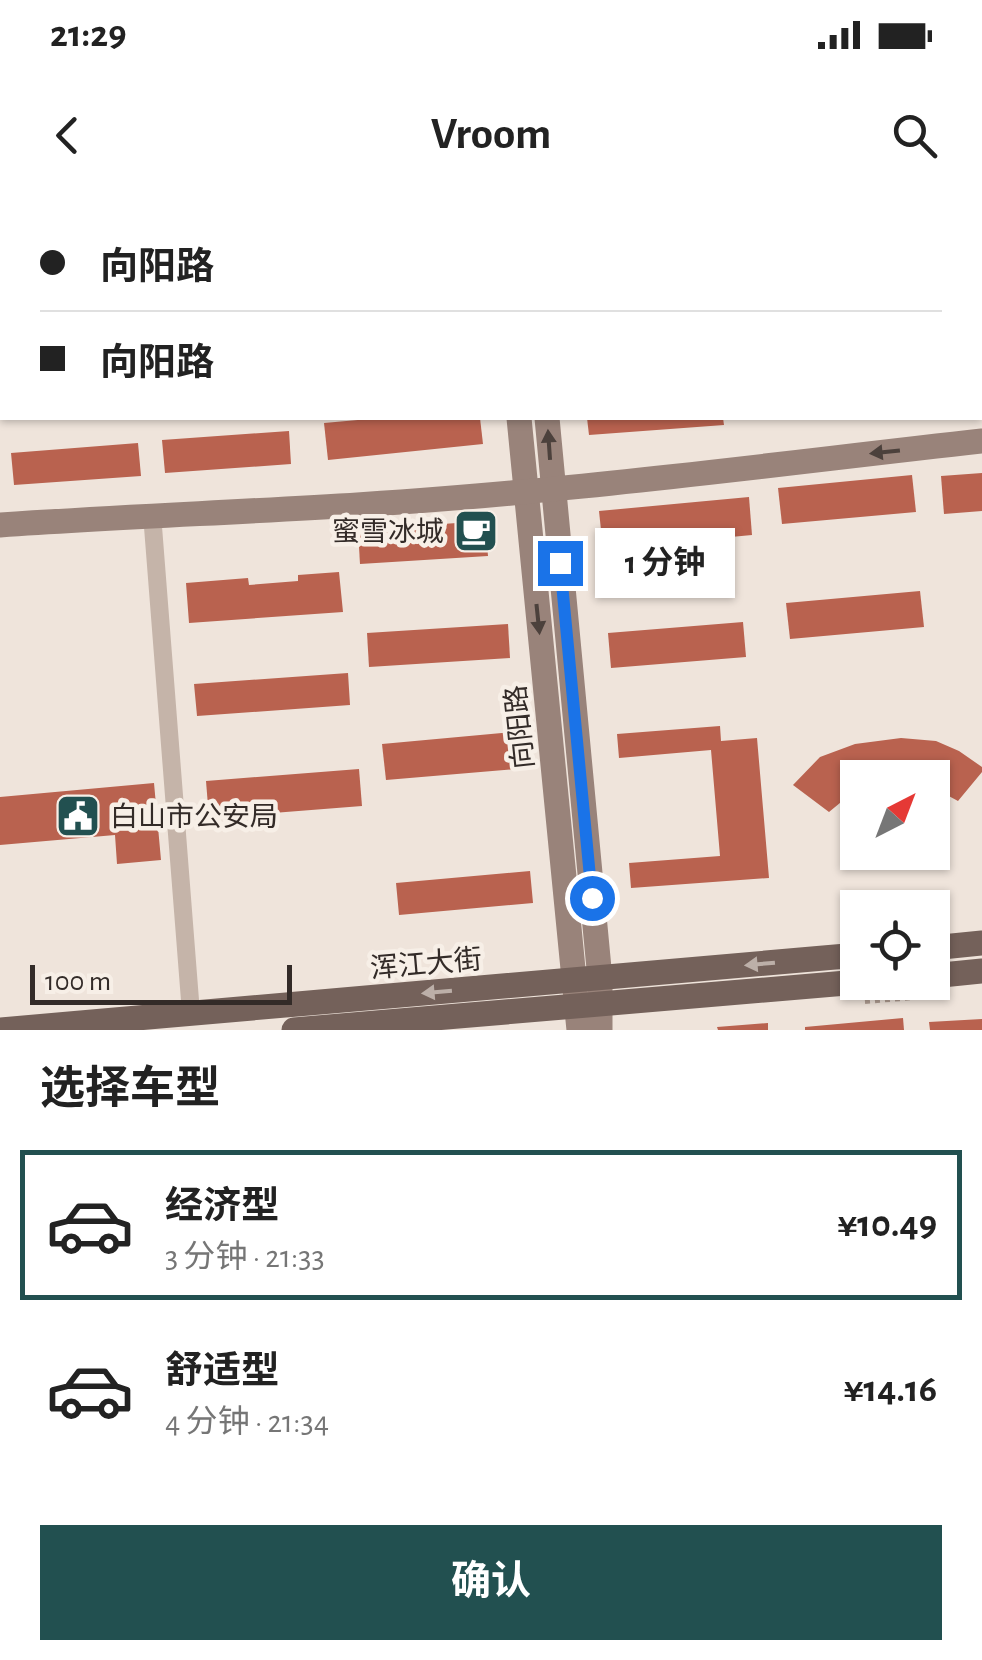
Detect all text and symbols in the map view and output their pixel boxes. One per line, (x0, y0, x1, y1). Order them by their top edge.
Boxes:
text: 21:29 (50, 16, 127, 54)
icon: back (40, 108, 95, 163)
icon: search (887, 108, 942, 163)
text: Vroom (431, 112, 551, 157)
text: 向阳路 (100, 249, 214, 287)
text: 向阳路 (100, 345, 214, 383)
one-way arrow (541, 429, 557, 460)
one-way arrow (869, 444, 900, 460)
cafe icon: 蜜雪冰城 (453, 508, 499, 554)
place label: 蜜雪冰城 (332, 517, 444, 547)
callout: 1 分钟 (595, 528, 735, 598)
route end (538, 541, 583, 586)
text: 1 分钟 (625, 547, 705, 579)
one-way arrow (531, 604, 547, 635)
street label: 向阳路 (501, 684, 539, 770)
north arrow (840, 760, 950, 870)
map controls (840, 760, 950, 1000)
public building icon: 白山市公安局 (55, 793, 101, 839)
place label: 白山市公安局 (110, 802, 278, 832)
route start (570, 876, 615, 921)
button: locate (840, 890, 950, 1000)
street label: 浑江大街 (369, 944, 483, 984)
one-way arrow (744, 956, 776, 972)
scale bar (30, 960, 292, 1004)
text: 100 m (45, 968, 111, 996)
one-way arrow (420, 984, 452, 1000)
text: 选择车型 (40, 1067, 220, 1112)
icon: car (45, 1180, 135, 1270)
text: 经济型 (165, 1188, 279, 1226)
text: ¥10.49 (837, 1206, 937, 1244)
text: 3 分钟 · 21:33 (165, 1241, 325, 1273)
icon: car (45, 1345, 135, 1435)
text: 舒适型 (165, 1353, 279, 1391)
text: ¥14.16 (843, 1371, 937, 1409)
text: 4 分钟 · 21:34 (165, 1406, 329, 1438)
button: 确认 (40, 1525, 942, 1640)

